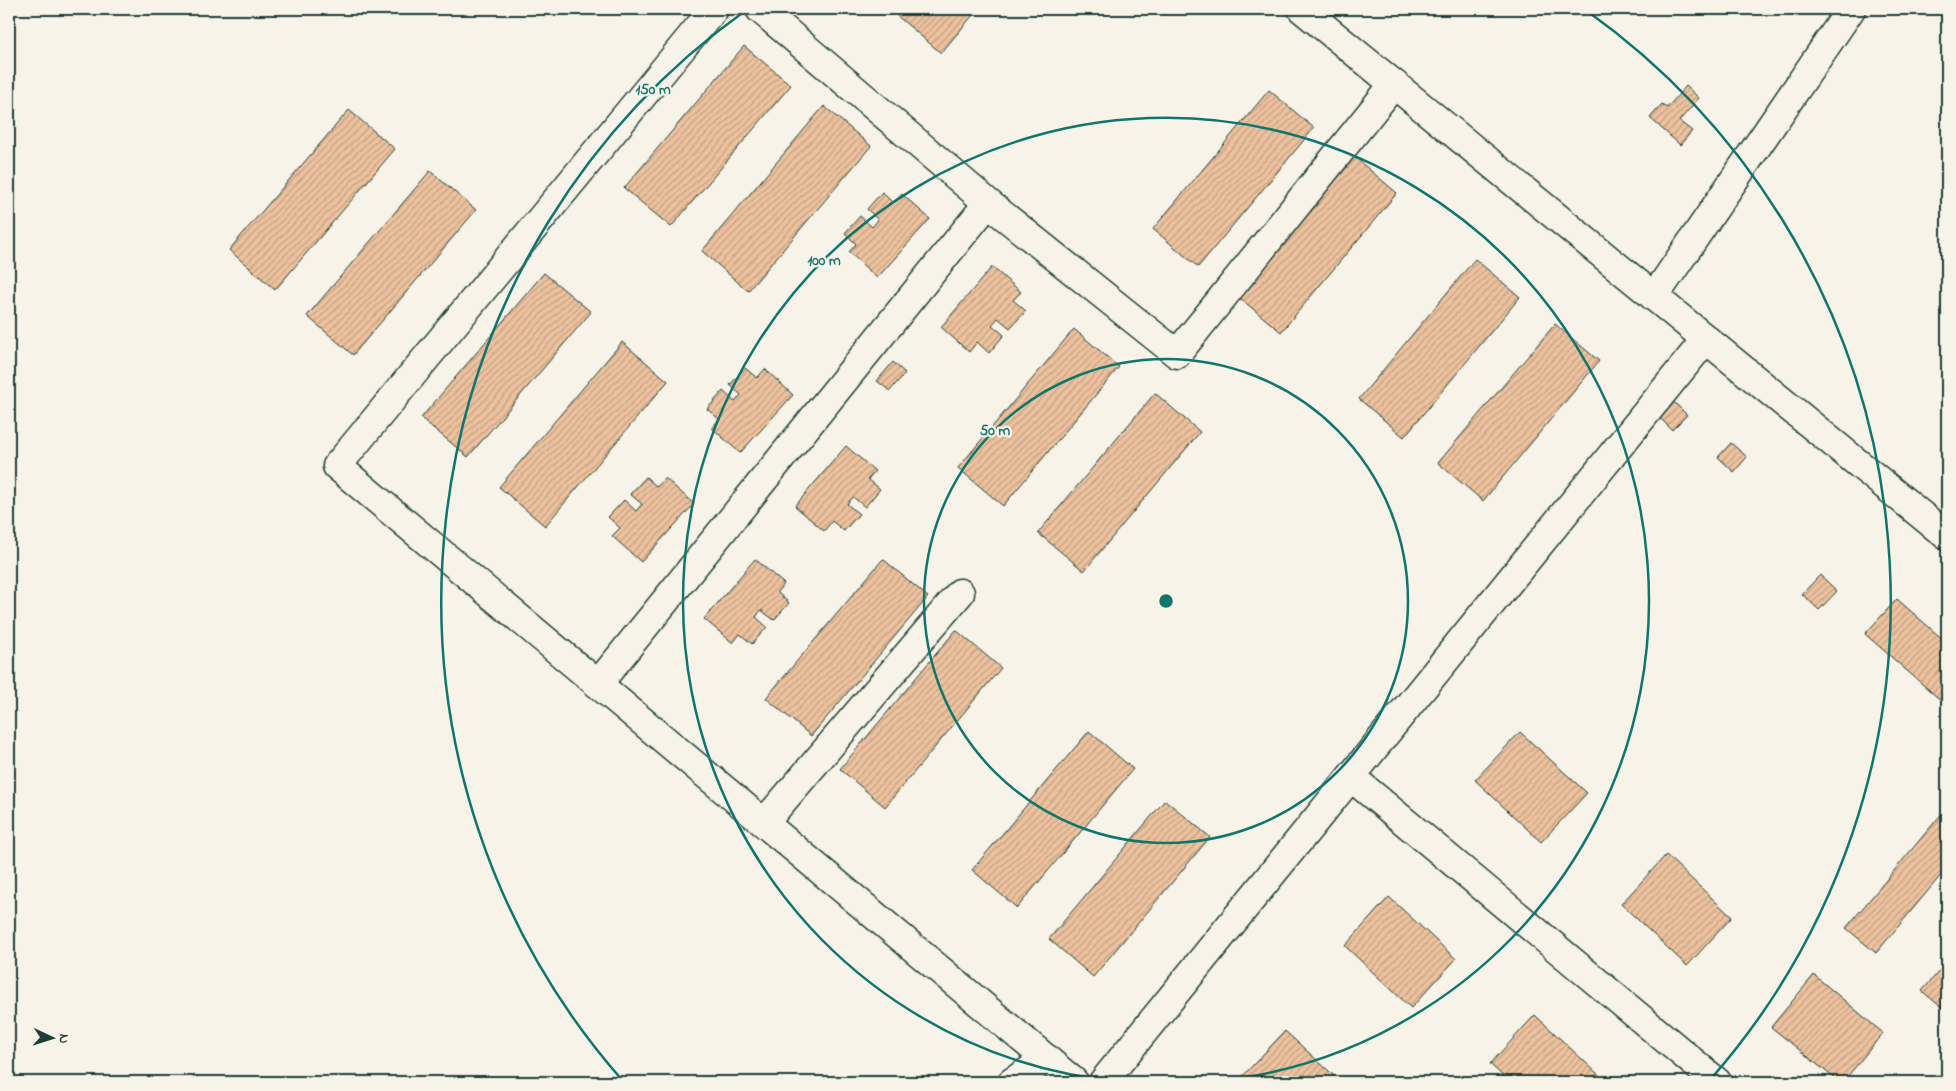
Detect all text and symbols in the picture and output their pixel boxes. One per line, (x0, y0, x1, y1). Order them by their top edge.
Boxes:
text: 150 m (635, 79, 671, 101)
text: 100 m (807, 250, 841, 272)
text: 50 m (980, 420, 1011, 442)
centre of rings (1157, 592, 1175, 610)
north arrow (28, 1014, 78, 1064)
text: N (53, 1033, 74, 1044)

